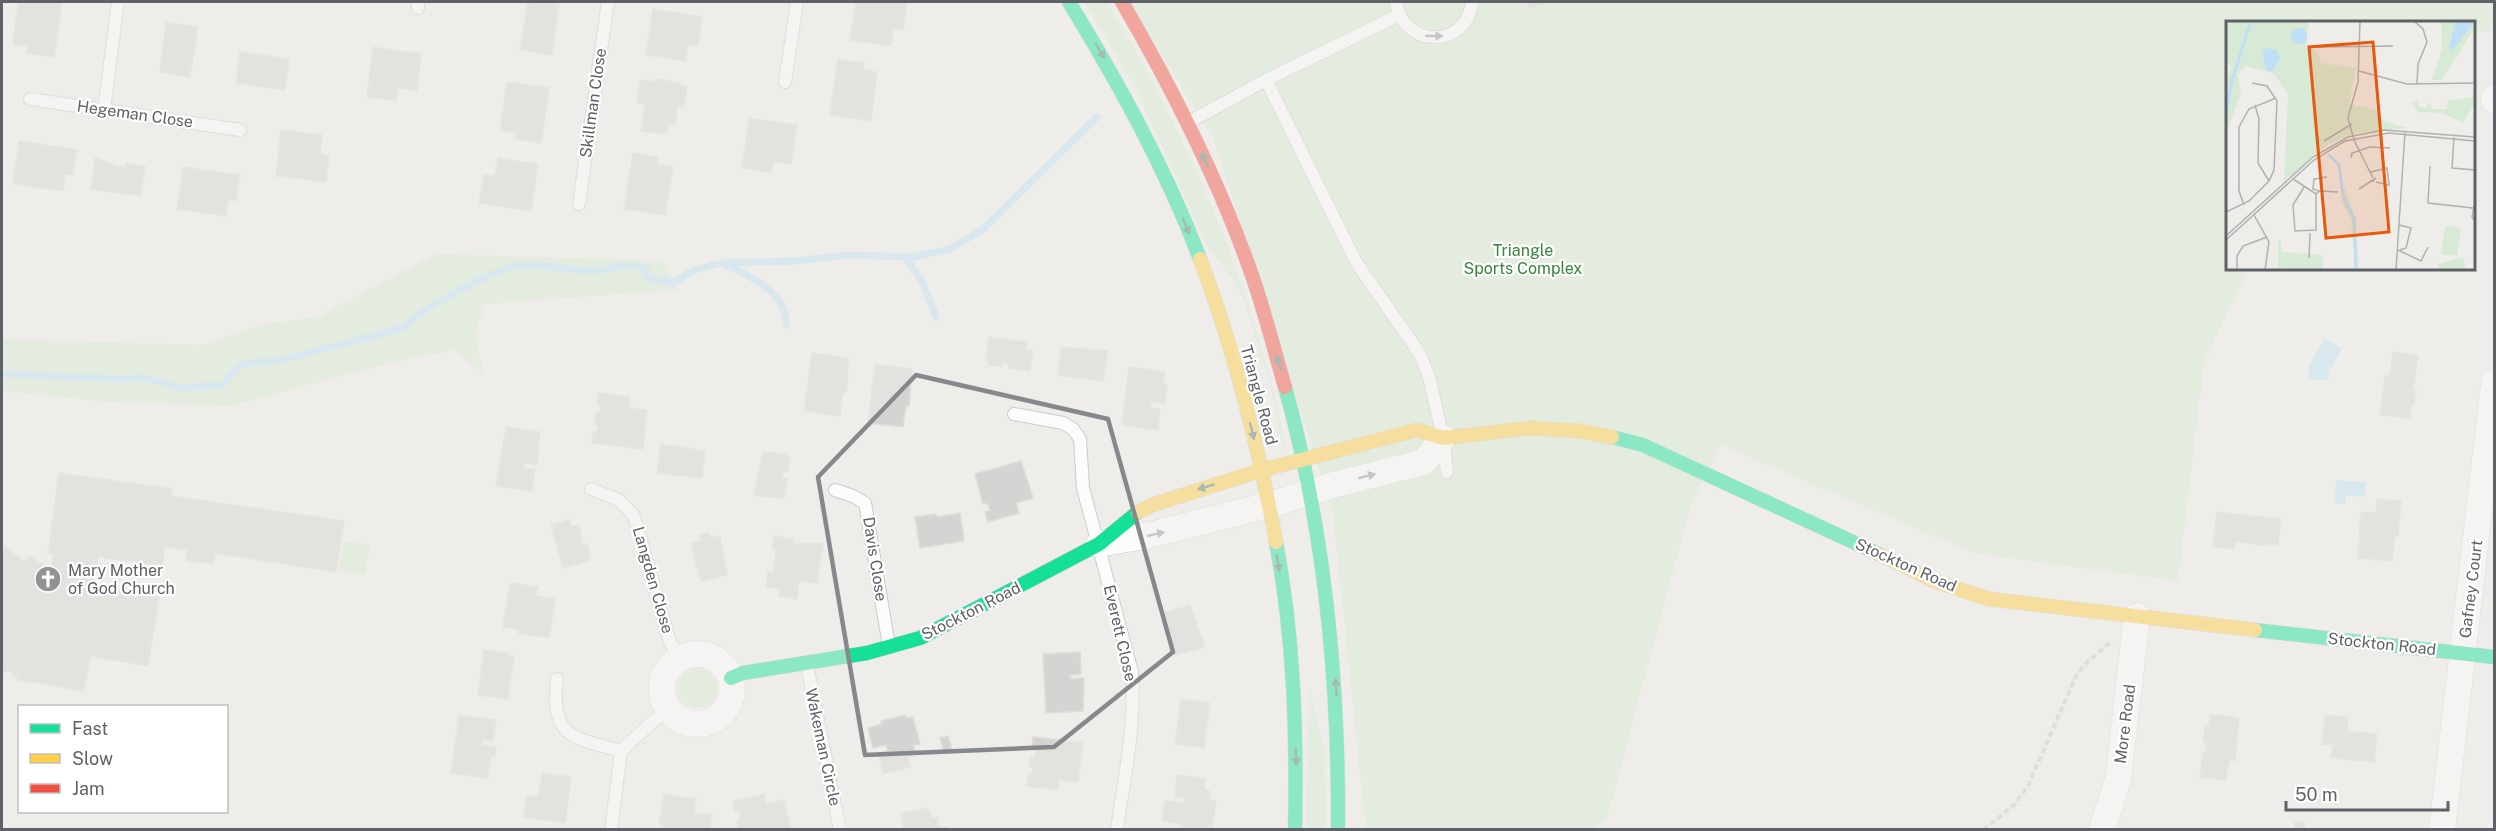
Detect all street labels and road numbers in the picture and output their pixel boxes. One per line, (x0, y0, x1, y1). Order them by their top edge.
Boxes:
street label: Skillman Close (576, 47, 610, 159)
street label: Hegeman Close (76, 96, 194, 132)
street label: Triangle Road (1237, 343, 1281, 447)
street label: Davis Close (859, 515, 891, 603)
street label: Langden Close (629, 524, 677, 636)
street label: Stockton Road (1852, 534, 1960, 596)
street label: Gafney Court (2456, 539, 2486, 639)
street label: Stockton Road (918, 578, 1024, 644)
street label: Everett Close (1100, 583, 1140, 683)
street label: Stockton Road (2327, 629, 2437, 659)
street label: More Road (2111, 683, 2139, 765)
street label: Wakeman Circle (801, 686, 845, 808)

